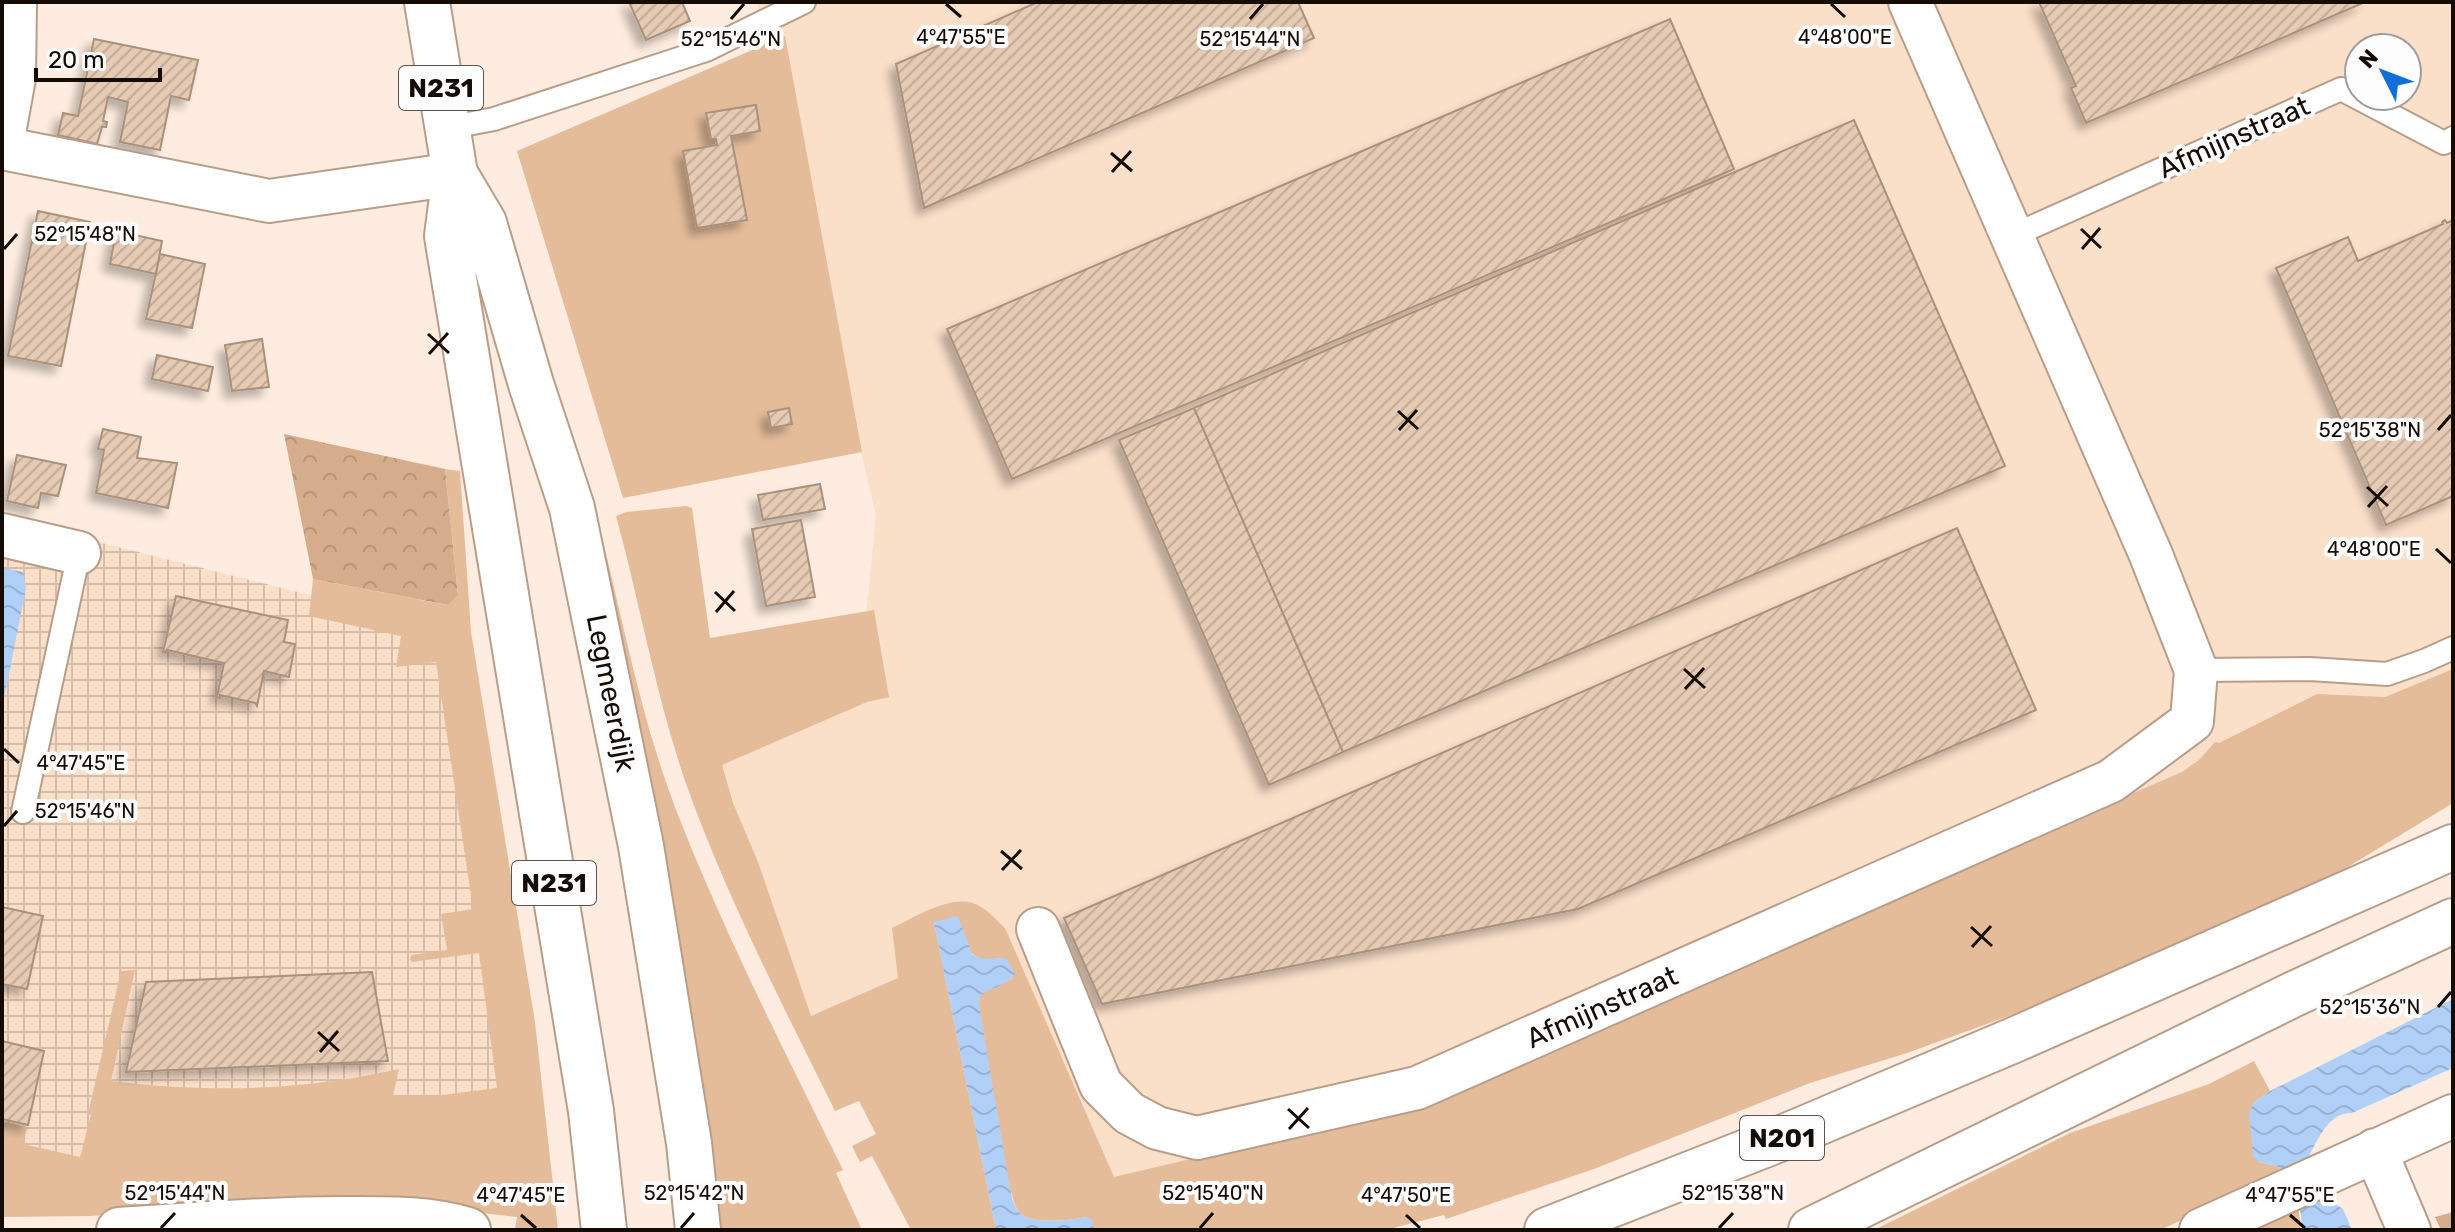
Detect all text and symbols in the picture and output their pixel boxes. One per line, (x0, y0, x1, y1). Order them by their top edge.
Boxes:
text: 4°47'55"E (916, 25, 1006, 49)
text: 4°48'00"E (1798, 25, 1892, 49)
text: 52°15'46"N (681, 27, 781, 51)
text: 52°15'44"N (1200, 27, 1300, 51)
scale bar (36, 32, 160, 82)
north arrow (2343, 32, 2423, 112)
text: N (2353, 44, 2384, 74)
text: 20 m (48, 46, 105, 74)
road number: N231 (399, 66, 483, 110)
street label: Afmijnstraat (2153, 89, 2315, 185)
text: 52°15'48"N (34, 222, 136, 246)
text: 52°15'38"N (2319, 418, 2421, 442)
text: 4°48'00"E (2327, 537, 2421, 561)
street label: Legmeerdijk (580, 612, 643, 775)
text: 4°47'45"E (37, 751, 125, 775)
text: 52°15'46"N (35, 799, 135, 823)
road number: N231 (512, 861, 596, 905)
street label: Afmijnstraat (1521, 959, 1683, 1055)
text: 52°15'36"N (2320, 995, 2420, 1019)
road number: N201 (1740, 1116, 1824, 1160)
text: 52°15'44"N (125, 1181, 225, 1205)
text: 52°15'42"N (644, 1181, 744, 1205)
text: 52°15'40"N (1162, 1181, 1264, 1205)
text: 52°15'38"N (1682, 1181, 1784, 1205)
text: 4°47'45"E (477, 1183, 565, 1207)
text: 4°47'50"E (1361, 1183, 1451, 1207)
text: 4°47'55"E (2245, 1183, 2335, 1207)

